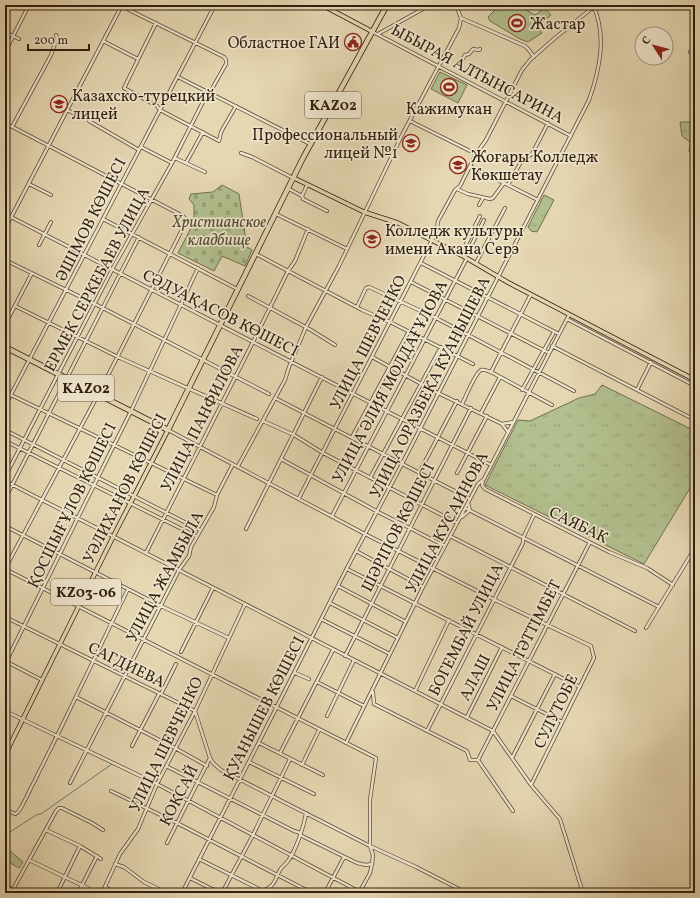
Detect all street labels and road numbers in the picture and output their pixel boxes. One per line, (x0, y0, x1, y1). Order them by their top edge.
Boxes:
street label: ЫБЫРАЯ АЛТЫНСАРИНА (387, 20, 567, 130)
road number: KАZ02 (305, 92, 361, 118)
street label: ӘШІМОВ КӨШЕСІ (51, 154, 132, 285)
street label: ЕРМЕК СЕРКЕБАЕВ УЛИЦА (40, 184, 156, 376)
street label: СӘДУАҚАСОВ КӨШЕСІ (138, 265, 302, 363)
street label: УЛИЦА ШЕВЧЕНКО (325, 272, 412, 414)
street label: УЛИЦА ОРАЗБЕКА КУАНЫШЕВА (365, 273, 496, 503)
street label: УЛИЦА ӘЛИЯ МОЛДАҒҰЛОВА (328, 277, 454, 487)
street label: УЛИЦА ПАНФИЛОВА (156, 342, 249, 496)
road number: KАZ02 (58, 375, 114, 401)
street label: УӘЛИХАНОВ КӨШЕСІ (78, 410, 173, 568)
street label: ҚОСШЫҒҰЛОВ КӨШЕСІ (23, 419, 122, 592)
street label: УЛИЦА КУСАИНОВА (401, 448, 494, 598)
street label: ШӘРІПОВ КӨШЕСІ (357, 460, 441, 596)
street label: САЯБАК (545, 502, 611, 550)
street label: УЛИЦА ЖАМБЫЛА (122, 507, 210, 646)
street label: БОГЕМБАЙ УЛИЦА (424, 560, 510, 700)
street label: УЛИЦА ТӘТТІМБЕТ (482, 576, 567, 715)
road number: KZ03-06 (51, 579, 121, 605)
street label: ҚУАНЫШЕВ КӨШЕСІ (219, 633, 311, 785)
street label: САГДИЕВА (84, 638, 168, 694)
street label: АЛАШ (455, 651, 497, 705)
street label: СУЛУТОБЕ (529, 671, 584, 753)
street label: УЛИЦА ШЕВЧЕНКО (124, 673, 209, 816)
street label: КОКСАЙ (155, 762, 205, 830)

